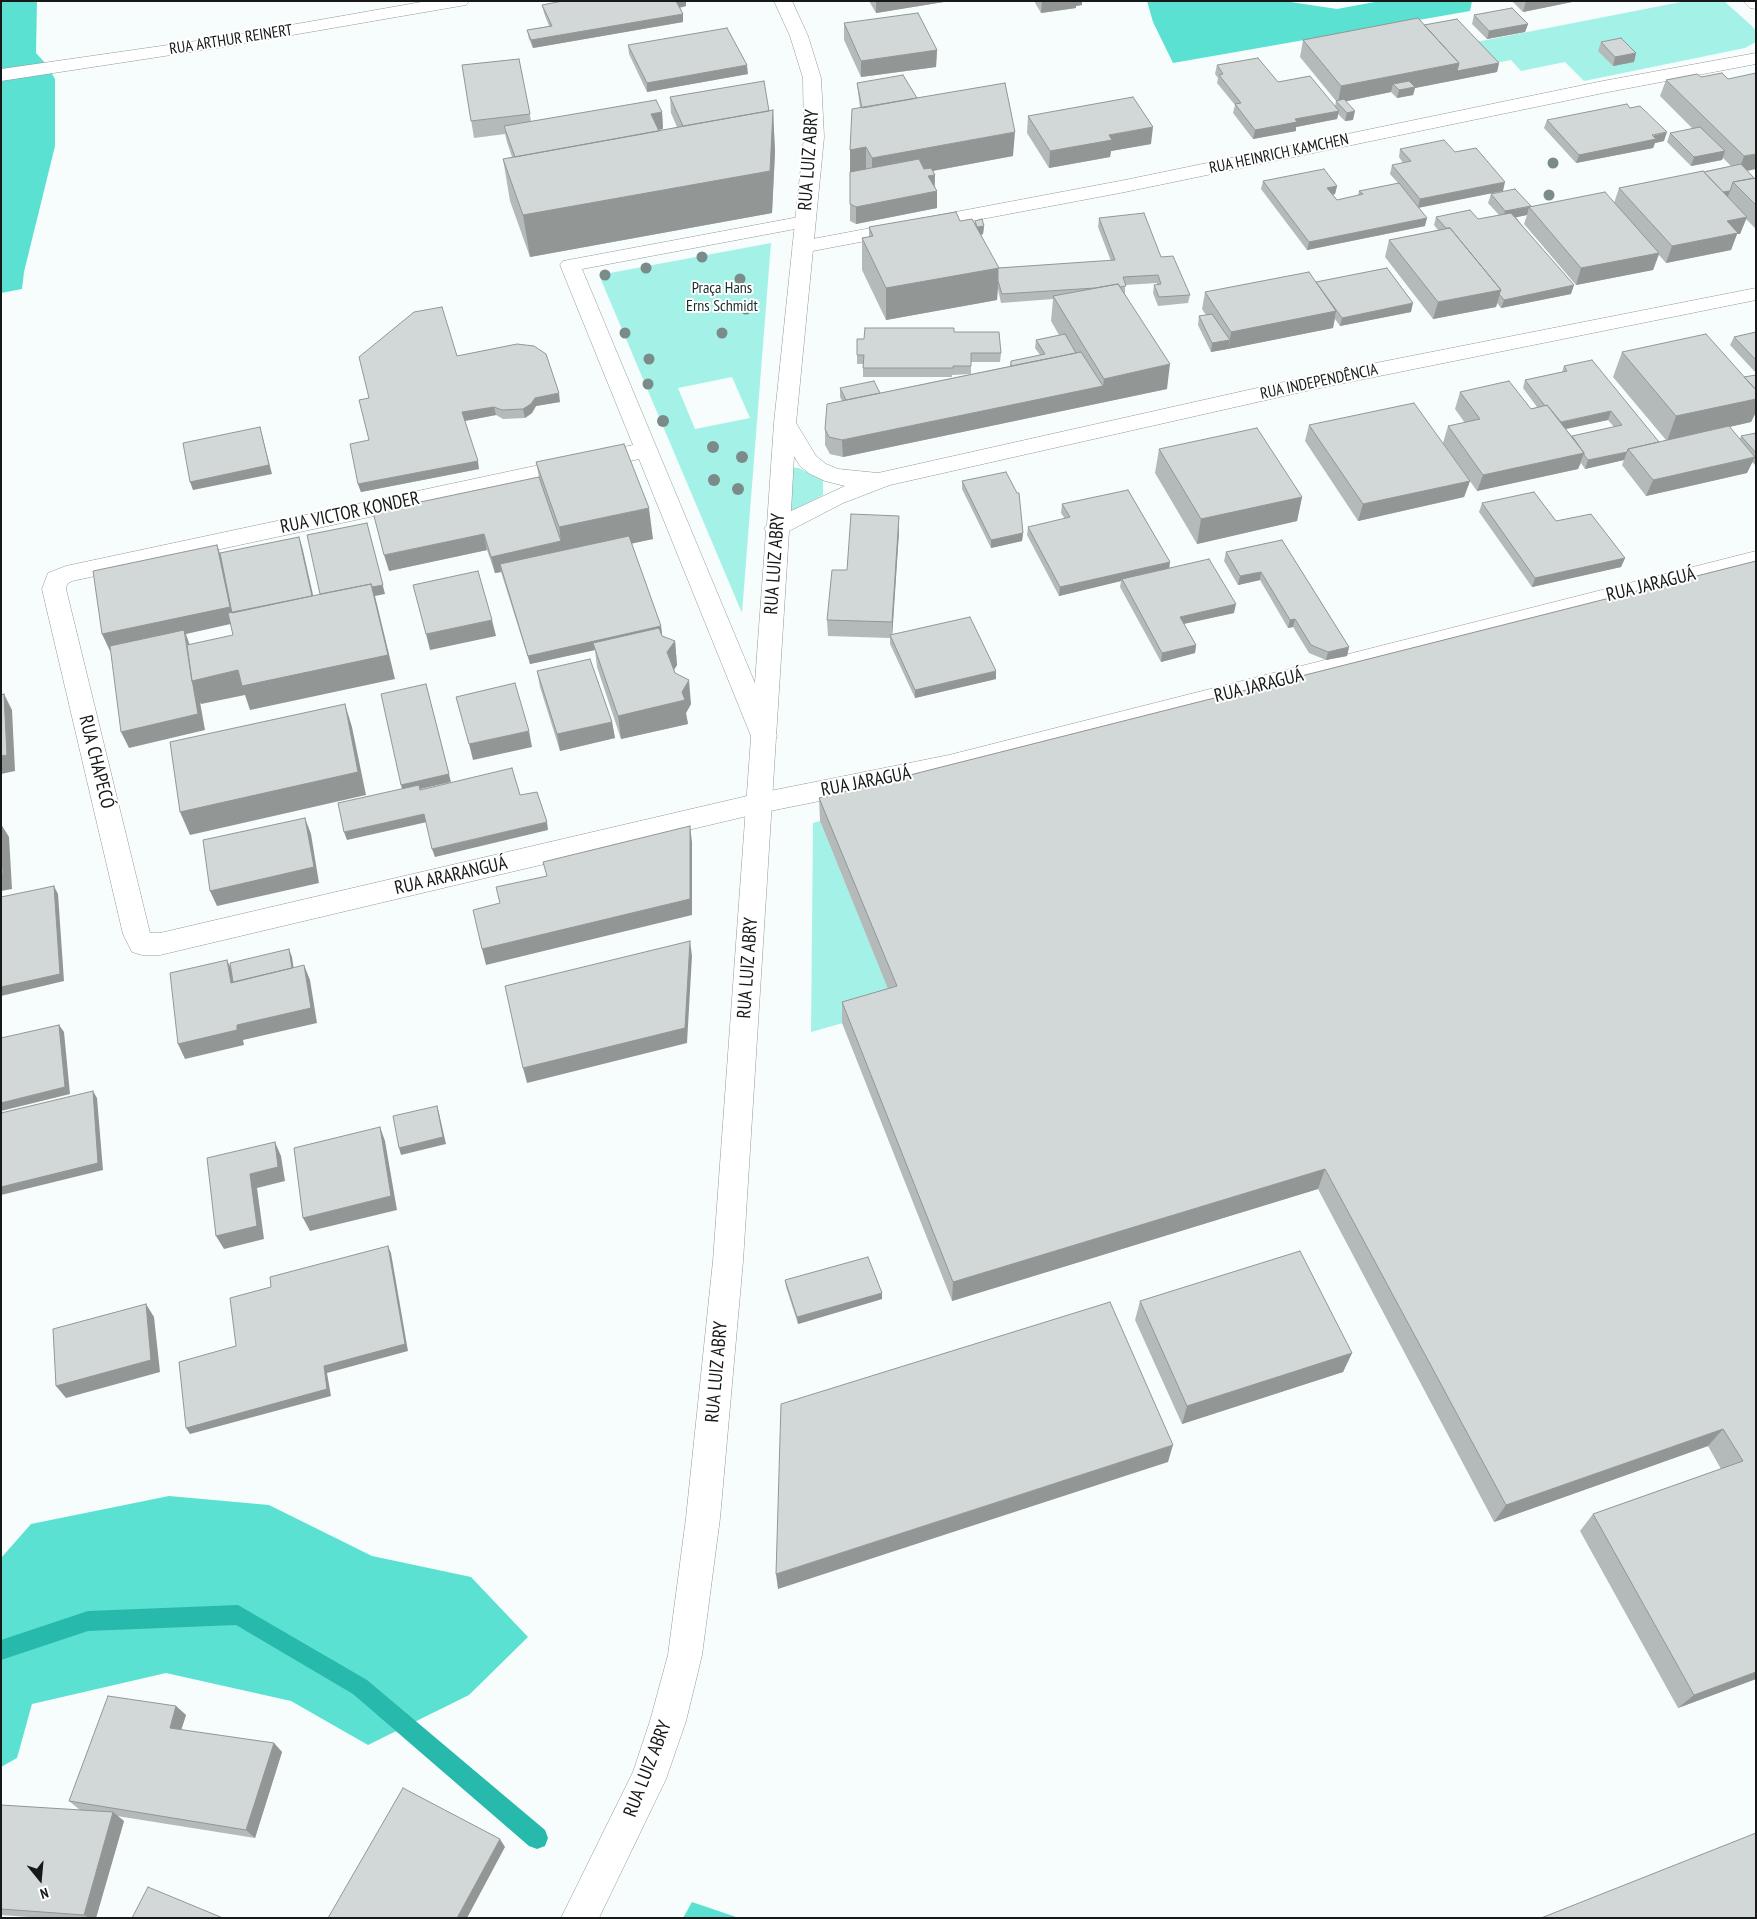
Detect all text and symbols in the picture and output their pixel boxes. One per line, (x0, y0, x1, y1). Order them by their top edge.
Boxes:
street label: RUA ARTHUR REINERT (168, 21, 294, 59)
street label: RUA LUIZ ABRY (794, 109, 824, 211)
street label: RUA HEINRICH KAMCHEN (1208, 130, 1350, 178)
park label: Praça Hans Erns Schmidt (686, 278, 758, 316)
street label: RUA INDEPENDÊNCIA (1258, 360, 1380, 404)
street label: RUA VICTOR KONDER (278, 487, 422, 539)
street label: RUA LUIZ ABRY (760, 513, 790, 615)
street label: RUA JARAGUÁ (1604, 563, 1698, 607)
street label: RUA JARAGUÁ (1212, 664, 1306, 708)
street label: RUA CHAPECÓ (73, 713, 119, 811)
street label: RUA JARAGUÁ (819, 762, 913, 802)
street label: RUA ARARANGUÁ (392, 852, 510, 900)
street label: RUA LUIZ ABRY (733, 917, 763, 1019)
street label: RUA LUIZ ABRY (701, 1320, 733, 1424)
street label: RUA LUIZ ABRY (619, 1718, 677, 1820)
north arrow (15, 1854, 65, 1904)
text: N (38, 1884, 51, 1903)

